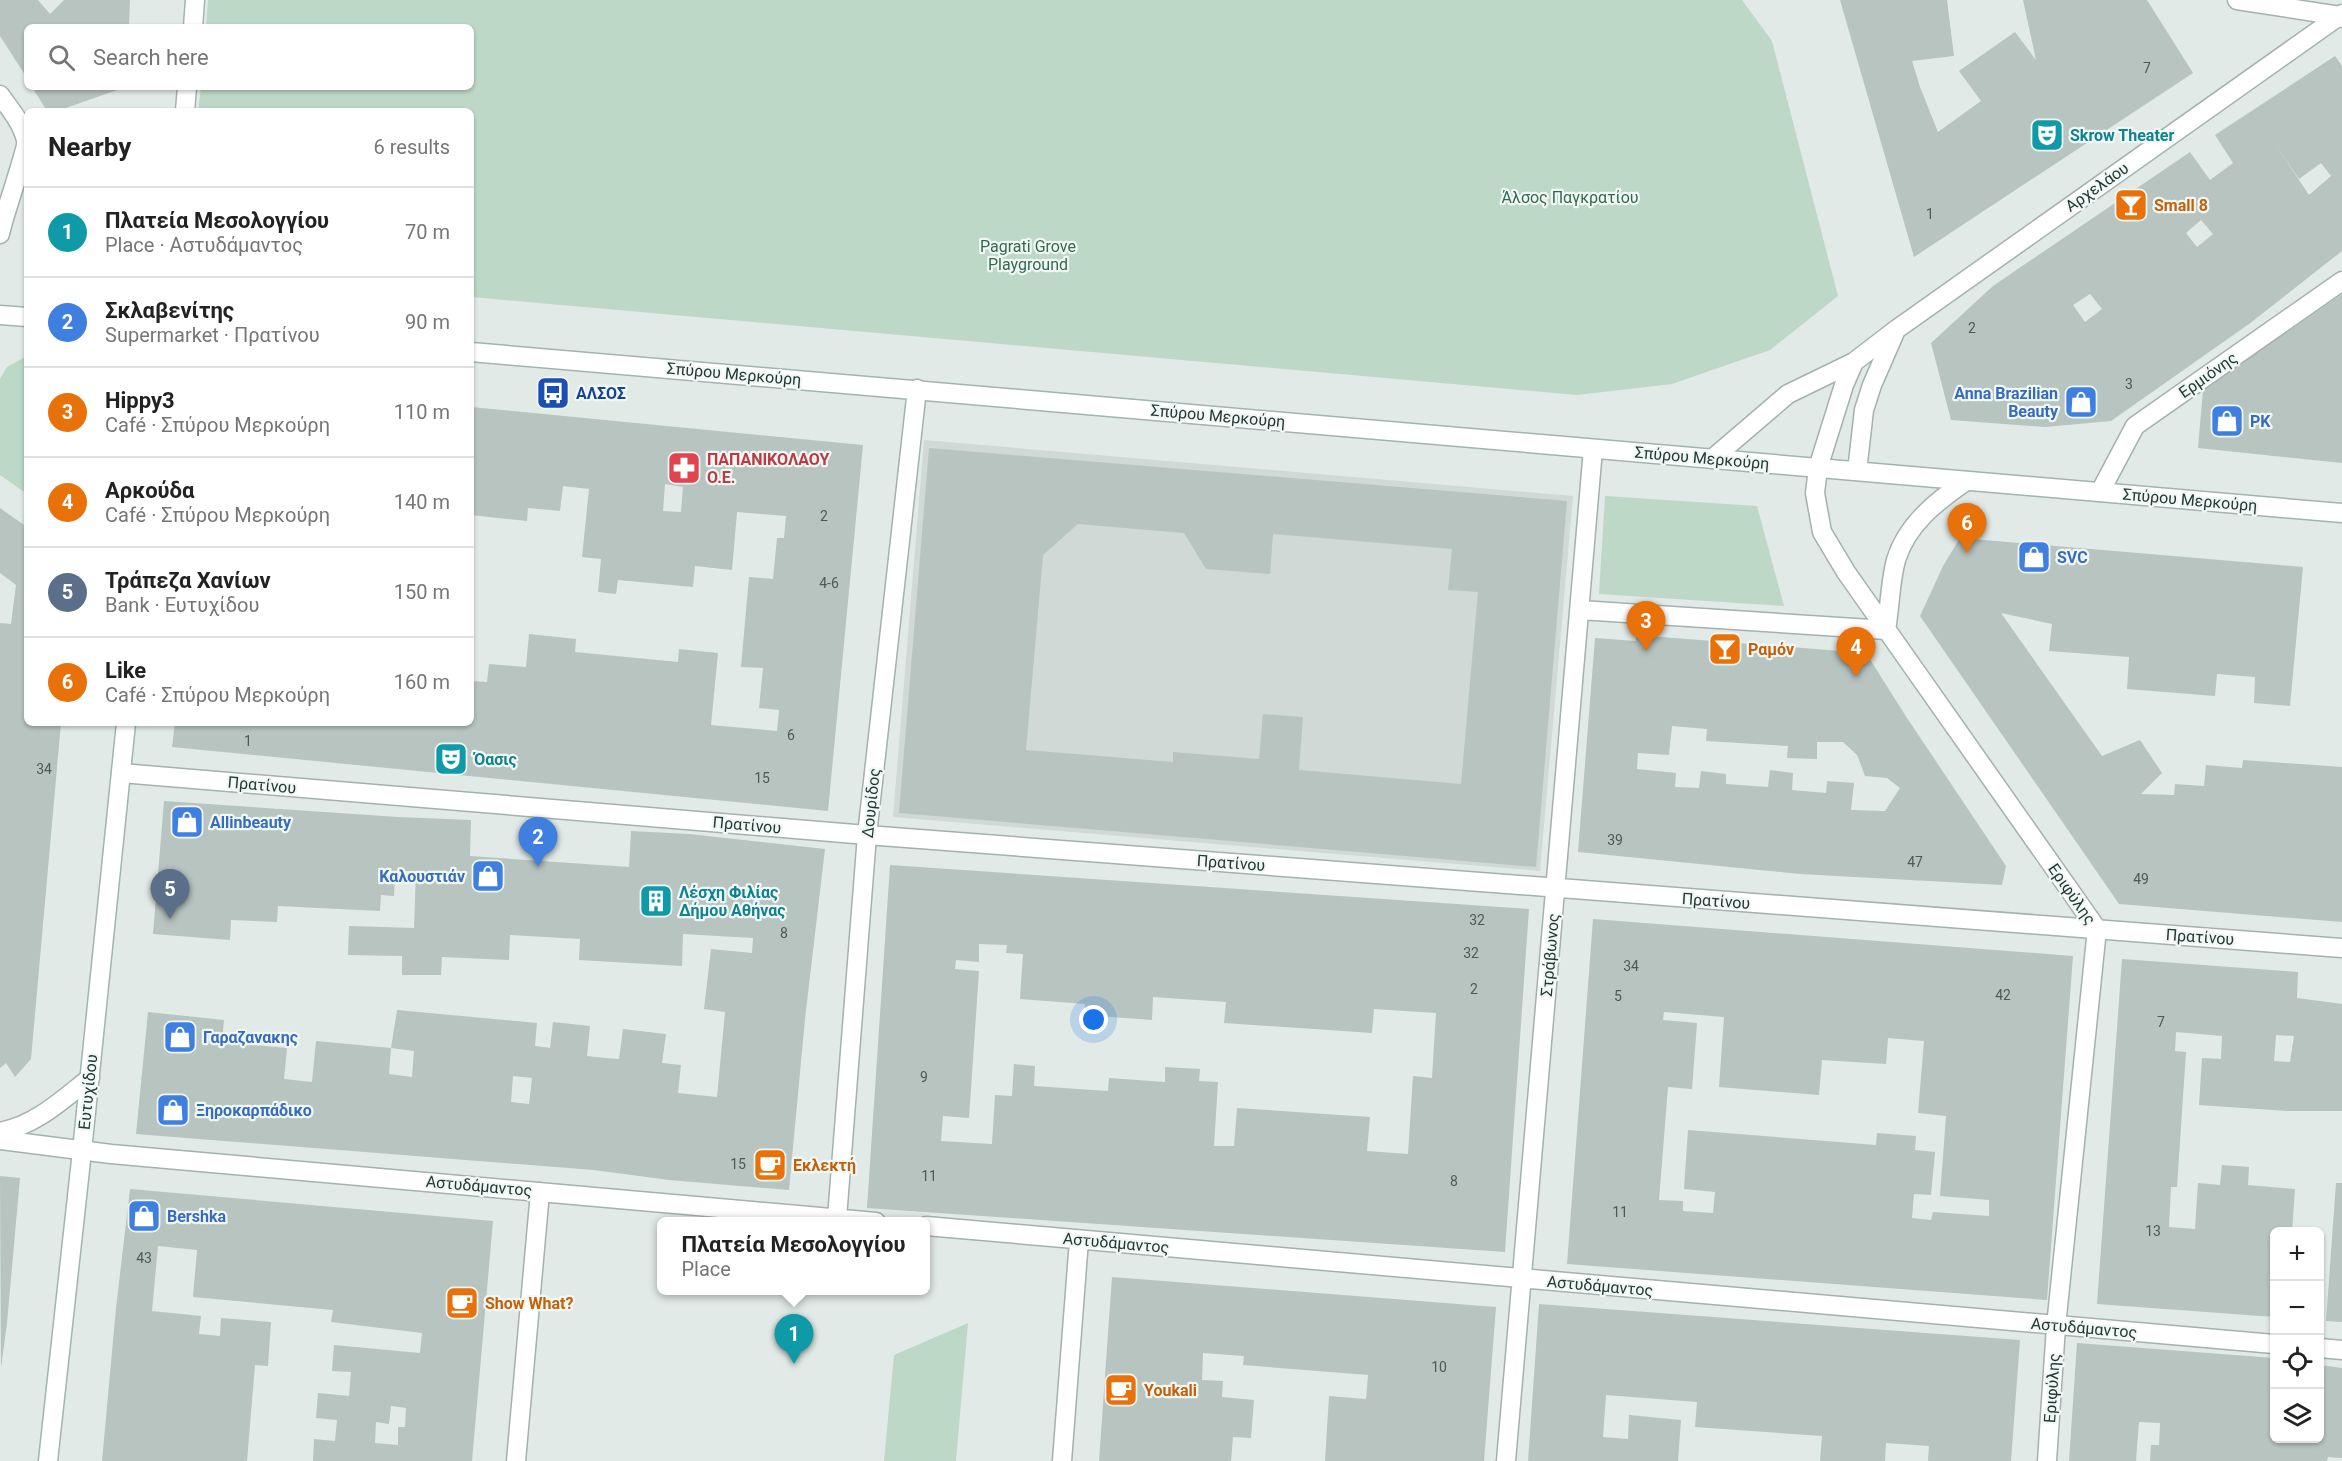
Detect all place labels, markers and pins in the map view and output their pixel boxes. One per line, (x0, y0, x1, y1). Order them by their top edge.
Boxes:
theatre icon: Skrow Theater (2029, 117, 2065, 153)
place label: Skrow Theater (2070, 126, 2174, 145)
bar icon: Small 8 (2113, 187, 2149, 223)
place label: Small 8 (2154, 196, 2208, 215)
bus stop icon: ΑΛΣΟΣ (535, 375, 571, 411)
place label: ΑΛΣΟΣ (576, 384, 626, 403)
place label: Anna Brazilian Beauty (1954, 384, 2059, 421)
shop icon: Anna Brazilian Beauty (2063, 384, 2099, 420)
shop icon: PK (2209, 403, 2245, 439)
place label: PK (2250, 412, 2271, 431)
pharmacy icon: ΠΑΠΑΝΙΚΟΛΑΟΥ Ο.Ε. (666, 450, 702, 486)
place label: ΠΑΠΑΝΙΚΟΛΑΟΥ Ο.Ε. (707, 450, 830, 487)
pin: 6 (1948, 504, 1986, 553)
shop icon: SVC (2016, 539, 2052, 575)
place label: SVC (2057, 548, 2088, 567)
pin: 3 (1626, 602, 1666, 651)
pin: 4 (1836, 628, 1876, 677)
bar icon: Ραμόν (1707, 631, 1743, 667)
place label: Ραμόν (1748, 640, 1794, 659)
theatre icon: Όασις (433, 741, 469, 777)
place label: Όασις (472, 750, 517, 769)
shop icon: Allinbeauty (169, 804, 205, 840)
place label: Allinbeauty (210, 813, 292, 832)
pin: 2 (518, 818, 558, 867)
shop icon: Καλουστιάν (470, 858, 506, 894)
place label: Καλουστιάν (379, 867, 465, 886)
pin: 5 (150, 870, 190, 919)
building icon: Λέσχη Φιλίας Δήμου Αθήνας (638, 883, 674, 919)
place label: Λέσχη Φιλίας Δήμου Αθήνας (679, 883, 786, 920)
shop icon: Γαραζανακης (162, 1019, 198, 1055)
place label: Γαραζανακης (203, 1028, 298, 1047)
shop icon: Ξηροκαρπάδικο (155, 1092, 191, 1128)
place label: Ξηροκαρπάδικο (196, 1101, 312, 1120)
cafe icon: Εκλεκτή (752, 1147, 788, 1183)
place label: Εκλεκτή (793, 1156, 856, 1175)
shop icon: Bershka (126, 1198, 162, 1234)
place label: Bershka (167, 1207, 226, 1226)
cafe icon: Show What? (444, 1285, 480, 1321)
place label: Show What? (485, 1294, 574, 1313)
pin: 1 (774, 1314, 814, 1364)
cafe icon: Youkali (1103, 1372, 1139, 1408)
place label: Youkali (1144, 1381, 1197, 1400)

